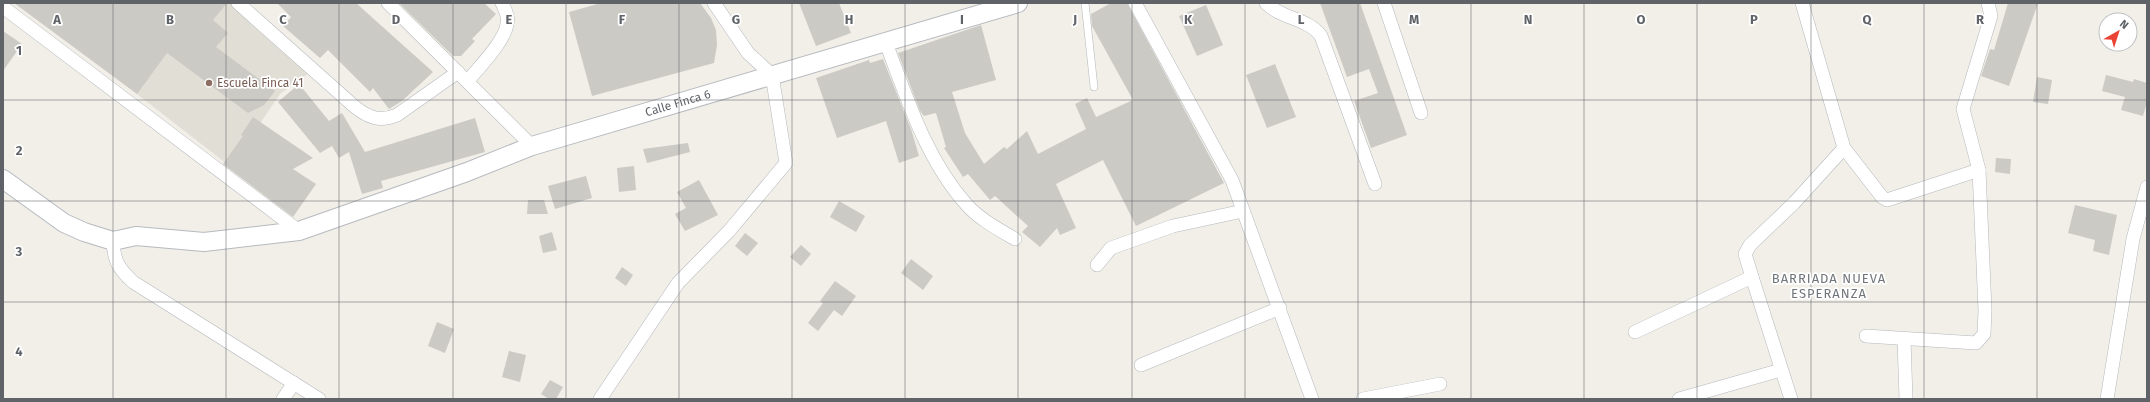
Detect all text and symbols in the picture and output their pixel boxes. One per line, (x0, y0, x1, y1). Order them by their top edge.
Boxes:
text: A (52, 12, 61, 27)
text: B (166, 12, 174, 27)
text: C (279, 12, 287, 27)
text: D (392, 12, 401, 27)
text: E (506, 12, 513, 27)
text: F (619, 12, 626, 27)
text: G (732, 12, 740, 27)
text: H (845, 12, 853, 27)
text: I (960, 12, 964, 27)
text: J (1072, 12, 1077, 27)
text: K (1184, 12, 1193, 27)
text: L (1298, 12, 1305, 27)
text: M (1409, 12, 1419, 27)
text: N (1524, 12, 1532, 27)
text: O (1637, 12, 1646, 27)
text: P (1750, 12, 1758, 27)
text: Q (1863, 12, 1873, 27)
text: R (1976, 12, 1985, 27)
north arrow (2098, 12, 2138, 52)
text: N (2117, 17, 2131, 32)
text: 1 (16, 43, 22, 58)
place label: Escuela Finca 41 (217, 76, 303, 90)
marker: Escuela Finca 41 (204, 78, 214, 88)
street label: Calle Finca 6 (643, 87, 712, 119)
text: 2 (16, 143, 23, 158)
text: 3 (15, 244, 23, 259)
district label: BARRIADA NUEVA ESPERANZA (1772, 271, 1886, 301)
text: 4 (15, 344, 23, 359)

